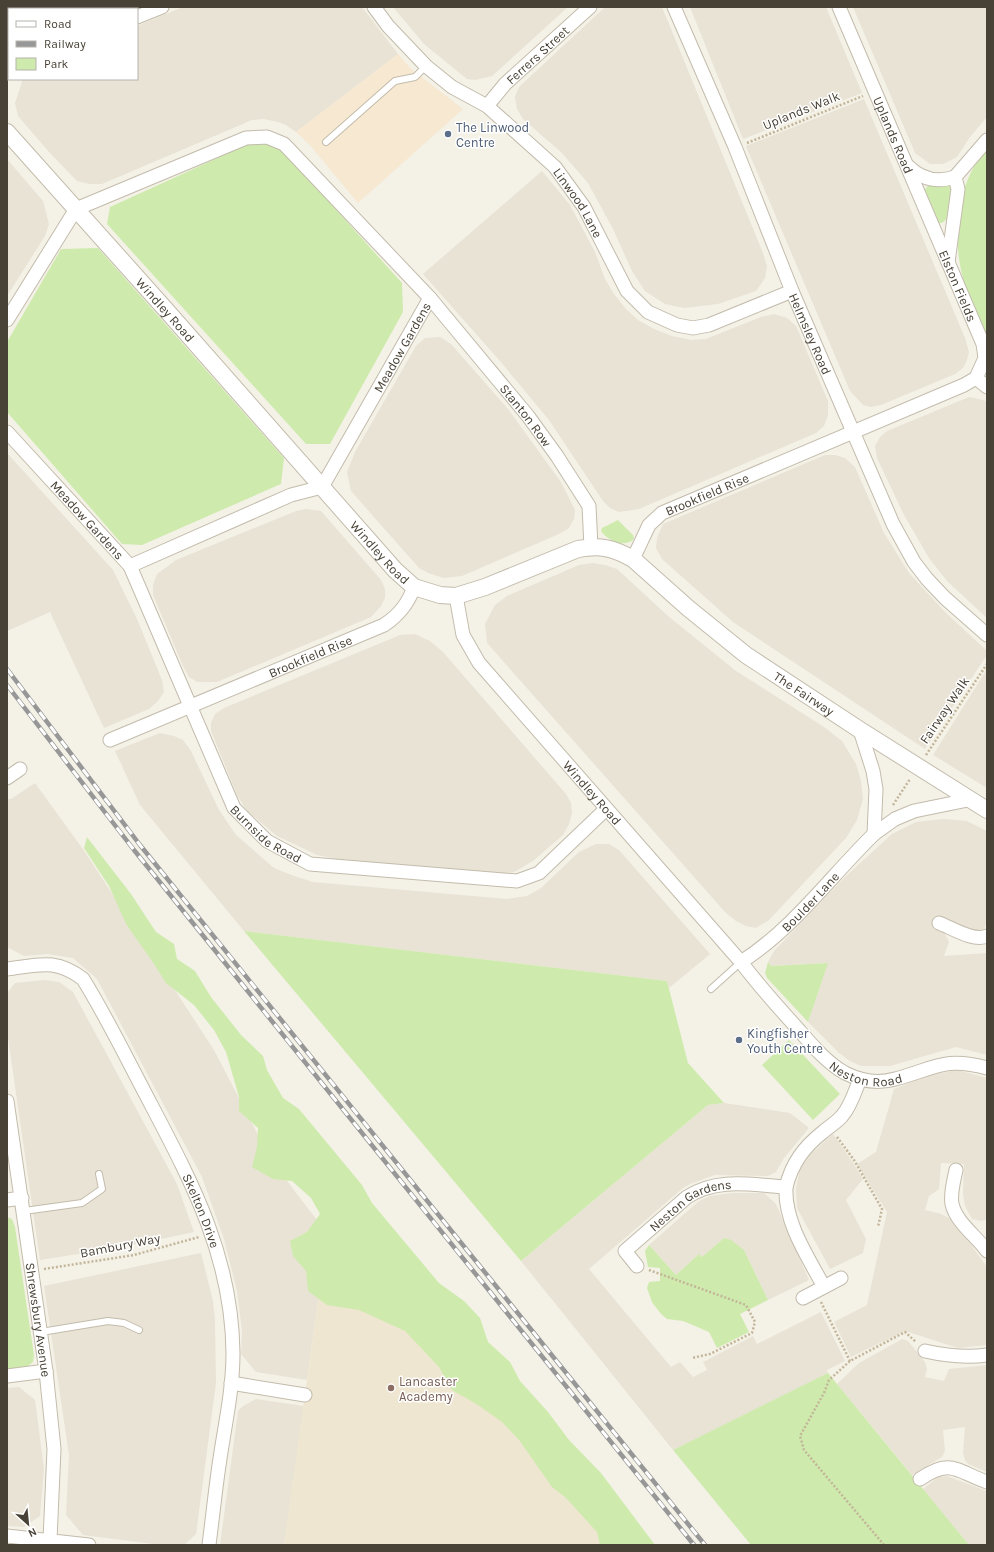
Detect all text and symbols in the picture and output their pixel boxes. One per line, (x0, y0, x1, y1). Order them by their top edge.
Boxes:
legend (8, 8, 138, 80)
text: Road (44, 17, 72, 31)
street label: Ferrers Street (503, 23, 572, 87)
text: Railway (44, 37, 86, 51)
text: Park (44, 57, 69, 71)
street label: Uplands Walk (761, 88, 842, 133)
street label: Uplands Road (870, 94, 916, 176)
place label: The Linwood Centre (456, 120, 529, 150)
marker: The Linwood Centre (443, 129, 453, 139)
street label: Linwood Lane (550, 165, 606, 241)
street label: Elston Fields (936, 248, 980, 324)
street label: Windley Road (133, 275, 197, 345)
street label: Helmsley Road (786, 291, 834, 377)
street label: Meadow Gardens (371, 299, 434, 395)
street label: Stanton Row (497, 381, 555, 450)
street label: Brookfield Rise (663, 470, 751, 519)
street label: Meadow Gardens (47, 478, 127, 563)
street label: Windley Road (347, 518, 412, 587)
street label: Brookfield Rise (266, 632, 355, 681)
street label: The Fairway (771, 668, 837, 719)
street label: Fairway Walk (917, 674, 972, 747)
street label: Windley Road (560, 758, 624, 828)
street label: Burnside Road (227, 802, 304, 866)
street label: Boulder Lane (778, 869, 842, 935)
place label: Kingfisher Youth Centre (747, 1026, 823, 1056)
marker: Kingfisher Youth Centre (734, 1035, 744, 1045)
street label: Neston Road (826, 1058, 904, 1090)
street label: Skelton Drive (179, 1171, 223, 1250)
street label: Neston Gardens (646, 1177, 732, 1234)
street label: Bambury Way (79, 1230, 161, 1261)
street label: Shrewsbury Avenue (22, 1261, 54, 1378)
place label: Lancaster Academy (399, 1374, 457, 1404)
marker: Lancaster Academy (386, 1383, 396, 1393)
north arrow (8, 1504, 48, 1544)
text: N (26, 1525, 39, 1540)

